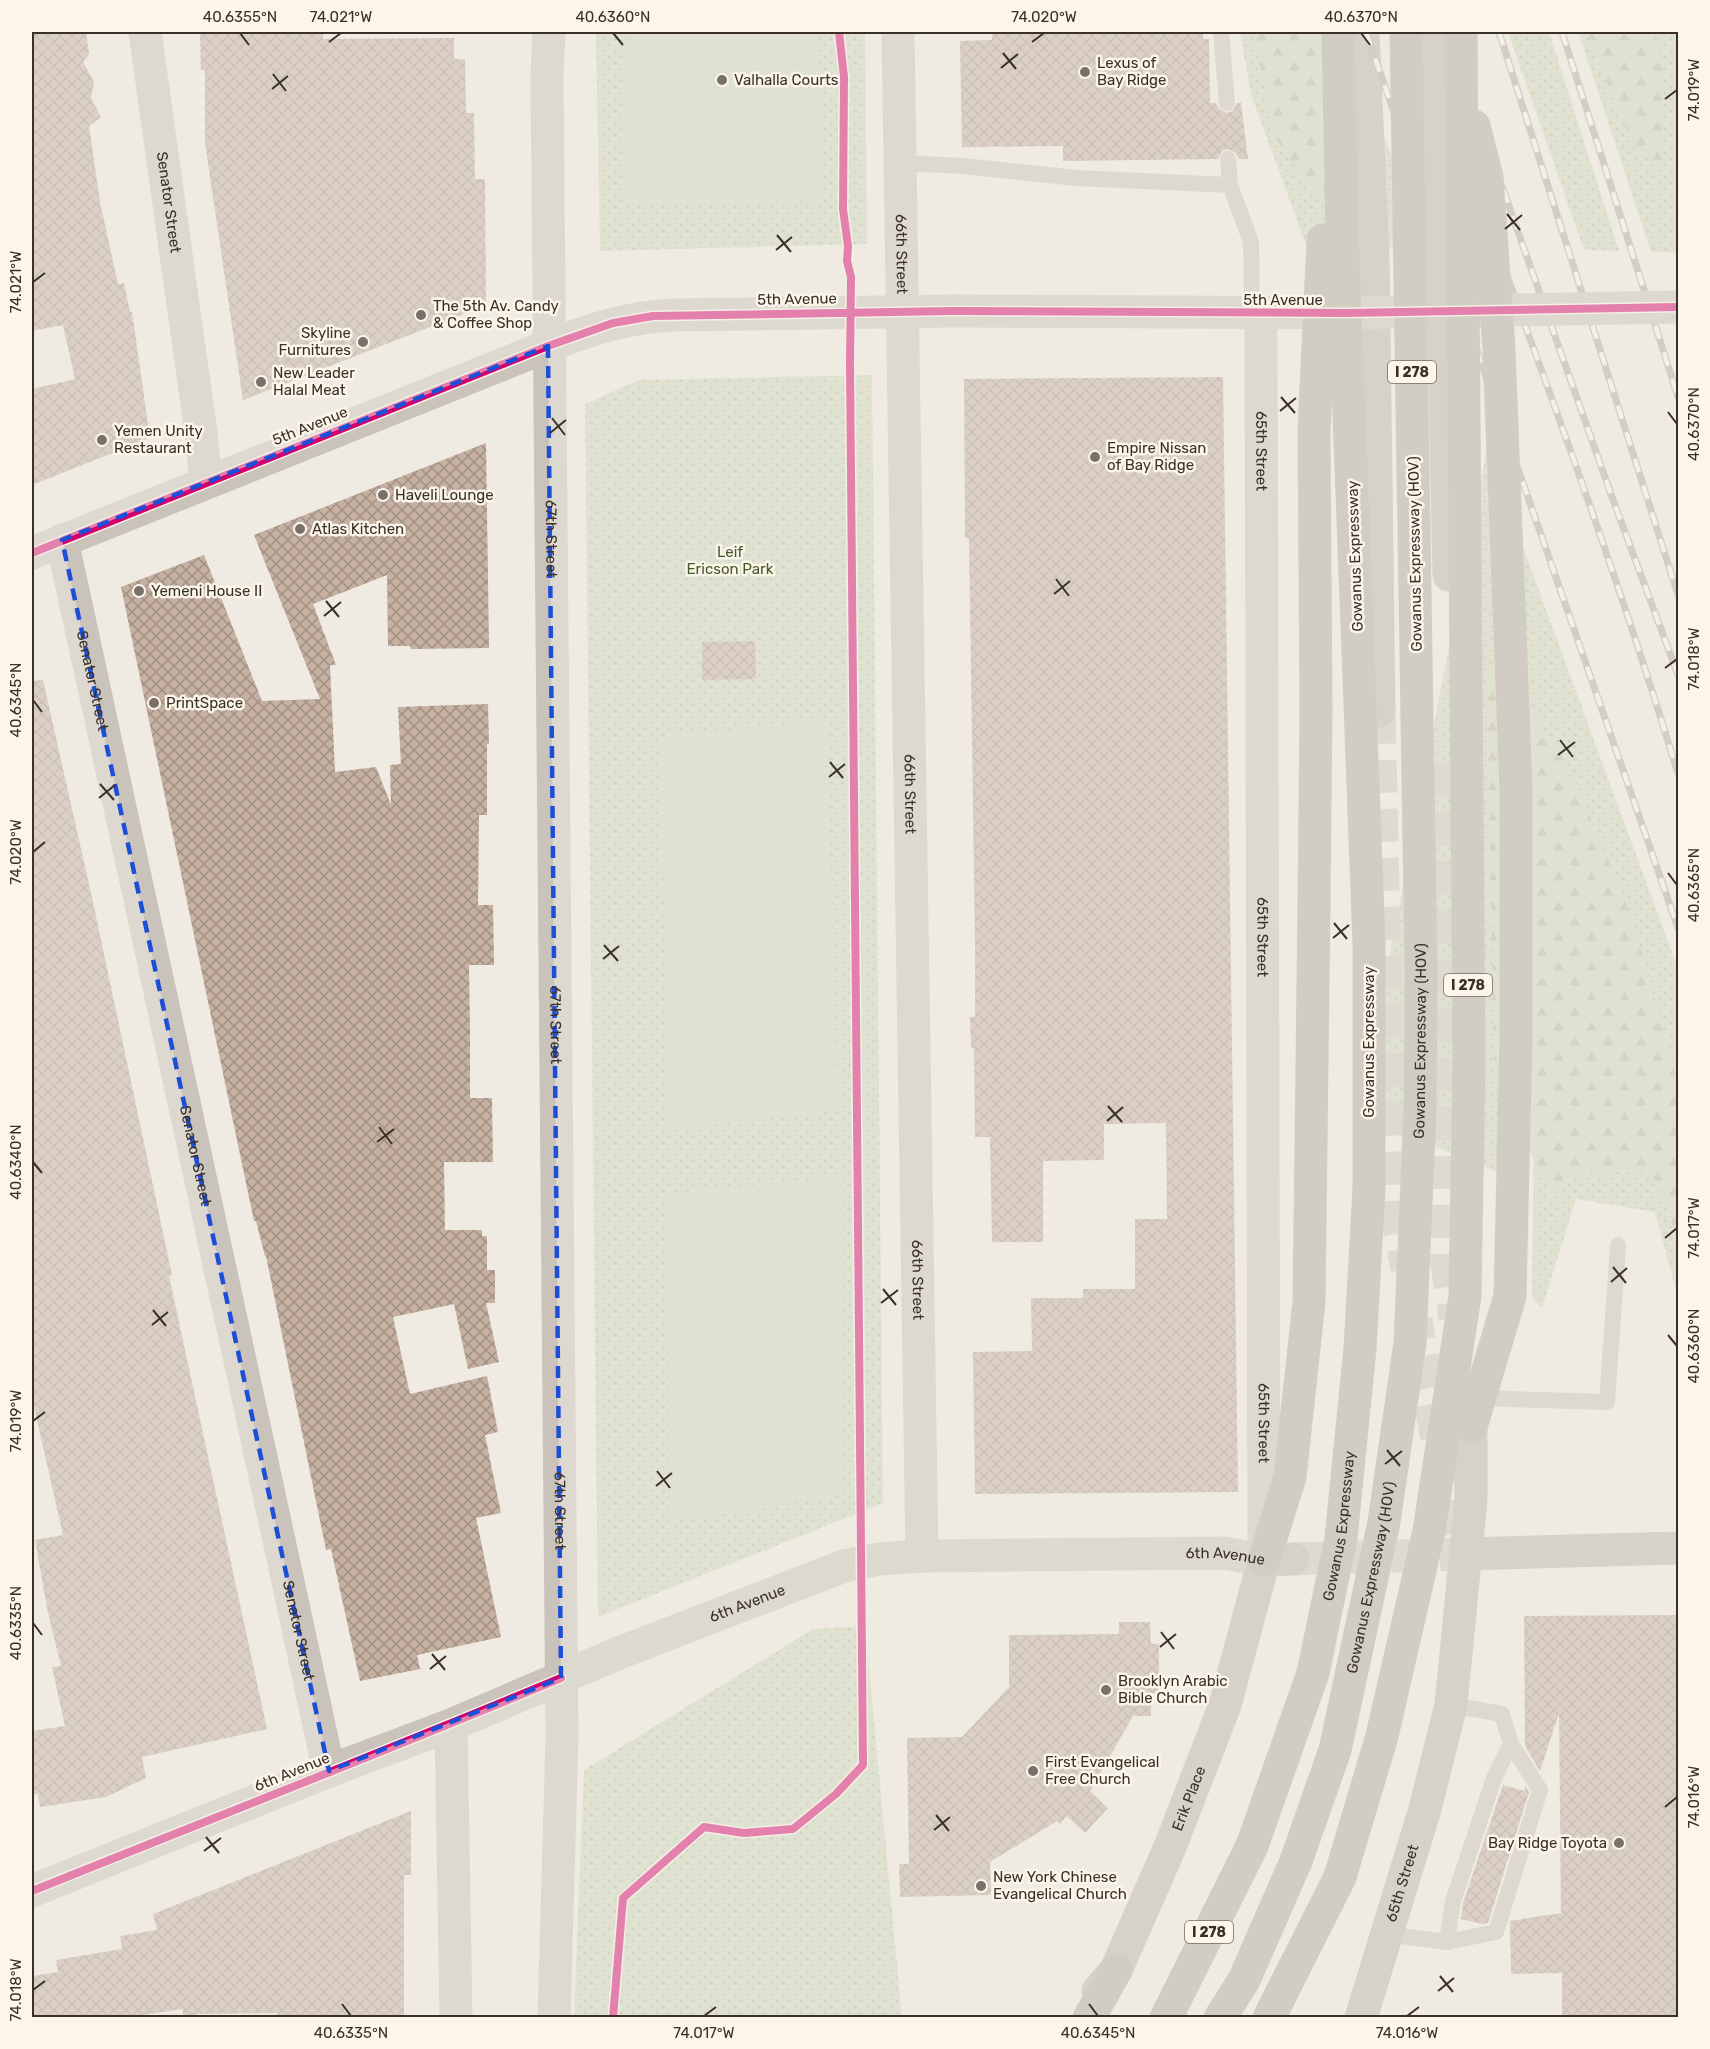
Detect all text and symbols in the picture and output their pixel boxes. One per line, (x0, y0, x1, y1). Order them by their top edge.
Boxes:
text: 40.6355°N (203, 8, 277, 26)
text: 74.021°W (310, 8, 372, 26)
text: 40.6360°N (575, 8, 651, 26)
text: 74.020°W (1011, 8, 1077, 26)
text: 40.6370°N (1324, 8, 1398, 26)
place label: Lexus of Bay Ridge (1097, 54, 1166, 89)
text: 74.019°W (1685, 59, 1703, 121)
marker: Lexus of Bay Ridge (1078, 65, 1092, 79)
place label: Valhalla Courts (734, 71, 839, 89)
marker: Valhalla Courts (715, 73, 729, 87)
street label: Senator Street (153, 151, 185, 254)
street label: 66th Street (892, 214, 911, 294)
text: 74.021°W (7, 251, 25, 313)
street label: 5th Avenue (757, 289, 837, 309)
street label: 5th Avenue (1243, 291, 1323, 309)
place label: The 5th Av. Candy & Coffee Shop (433, 297, 559, 332)
marker: The 5th Av. Candy & Coffee Shop (414, 308, 428, 322)
place label: Skyline Furnitures (278, 324, 351, 359)
marker: Skyline Furnitures (356, 335, 370, 349)
road number: I 278 (1388, 361, 1436, 383)
place label: New Leader Halal Meat (273, 364, 355, 399)
marker: New Leader Halal Meat (254, 375, 268, 389)
text: 40.6370°N (1685, 387, 1703, 461)
street label: 5th Avenue (270, 403, 350, 449)
street label: 65th Street (1252, 411, 1270, 491)
place label: Yemen Unity Restaurant (114, 422, 203, 457)
marker: Yemen Unity Restaurant (95, 433, 109, 447)
place label: Empire Nissan of Bay Ridge (1107, 439, 1206, 474)
marker: Empire Nissan of Bay Ridge (1088, 450, 1102, 464)
street label: Gowanus Expressway (HOV) (1404, 456, 1426, 652)
street label: Gowanus Expressway (1343, 480, 1367, 632)
place label: Haveli Lounge (395, 486, 494, 504)
marker: Haveli Lounge (376, 488, 390, 502)
street label: 67th Street (542, 500, 561, 578)
place label: Atlas Kitchen (312, 520, 404, 538)
marker: Atlas Kitchen (293, 522, 307, 536)
park label: Leif Ericson Park (687, 543, 774, 578)
place label: Yemeni House II (151, 582, 262, 600)
marker: Yemeni House II (132, 584, 146, 598)
text: 74.018°W (1685, 627, 1703, 691)
street label: Senator Street (73, 629, 112, 733)
text: 40.6345°N (7, 663, 25, 737)
place label: PrintSpace (166, 694, 243, 712)
marker: PrintSpace (147, 696, 161, 710)
street label: 66th Street (900, 754, 920, 834)
text: 74.020°W (7, 819, 25, 885)
text: 40.6365°N (1685, 848, 1703, 922)
street label: 65th Street (1253, 897, 1272, 977)
street label: Gowanus Expressway (HOV) (1410, 943, 1430, 1139)
street label: Gowanus Expressway (1360, 966, 1378, 1118)
road number: I 278 (1444, 974, 1492, 996)
street label: 67th Street (546, 986, 565, 1064)
street label: Senator Street (176, 1104, 215, 1208)
text: 40.6340°N (7, 1124, 25, 1200)
text: 74.017°W (1685, 1197, 1703, 1259)
street label: 66th Street (908, 1240, 927, 1320)
text: 40.6360°N (1685, 1308, 1703, 1384)
street label: 65th Street (1255, 1383, 1273, 1463)
text: 74.019°W (7, 1390, 25, 1452)
street label: Gowanus Expressway (1319, 1450, 1359, 1603)
street label: 67th Street (551, 1472, 569, 1550)
street label: Gowanus Expressway (HOV) (1343, 1480, 1399, 1675)
street label: 6th Avenue (1185, 1544, 1266, 1569)
street label: Senator Street (279, 1579, 318, 1683)
street label: 6th Avenue (707, 1581, 788, 1626)
text: 40.6335°N (7, 1586, 25, 1660)
place label: Brooklyn Arabic Bible Church (1118, 1672, 1228, 1707)
marker: Brooklyn Arabic Bible Church (1099, 1683, 1113, 1697)
street label: 6th Avenue (252, 1749, 332, 1795)
place label: First Evangelical Free Church (1045, 1753, 1159, 1788)
marker: First Evangelical Free Church (1026, 1764, 1040, 1778)
street label: Erik Place (1168, 1764, 1209, 1833)
text: 74.016°W (1685, 1766, 1703, 1828)
place label: Bay Ridge Toyota (1488, 1834, 1607, 1852)
marker: Bay Ridge Toyota (1612, 1836, 1626, 1850)
street label: 65th Street (1382, 1842, 1423, 1924)
place label: New York Chinese Evangelical Church (993, 1868, 1127, 1903)
marker: New York Chinese Evangelical Church (974, 1879, 988, 1893)
road number: I 278 (1185, 1921, 1233, 1943)
text: 74.018°W (7, 1958, 25, 2022)
text: 40.6335°N (314, 2024, 388, 2042)
text: 74.017°W (673, 2024, 735, 2042)
text: 40.6345°N (1061, 2024, 1135, 2042)
text: 74.016°W (1376, 2024, 1438, 2042)

